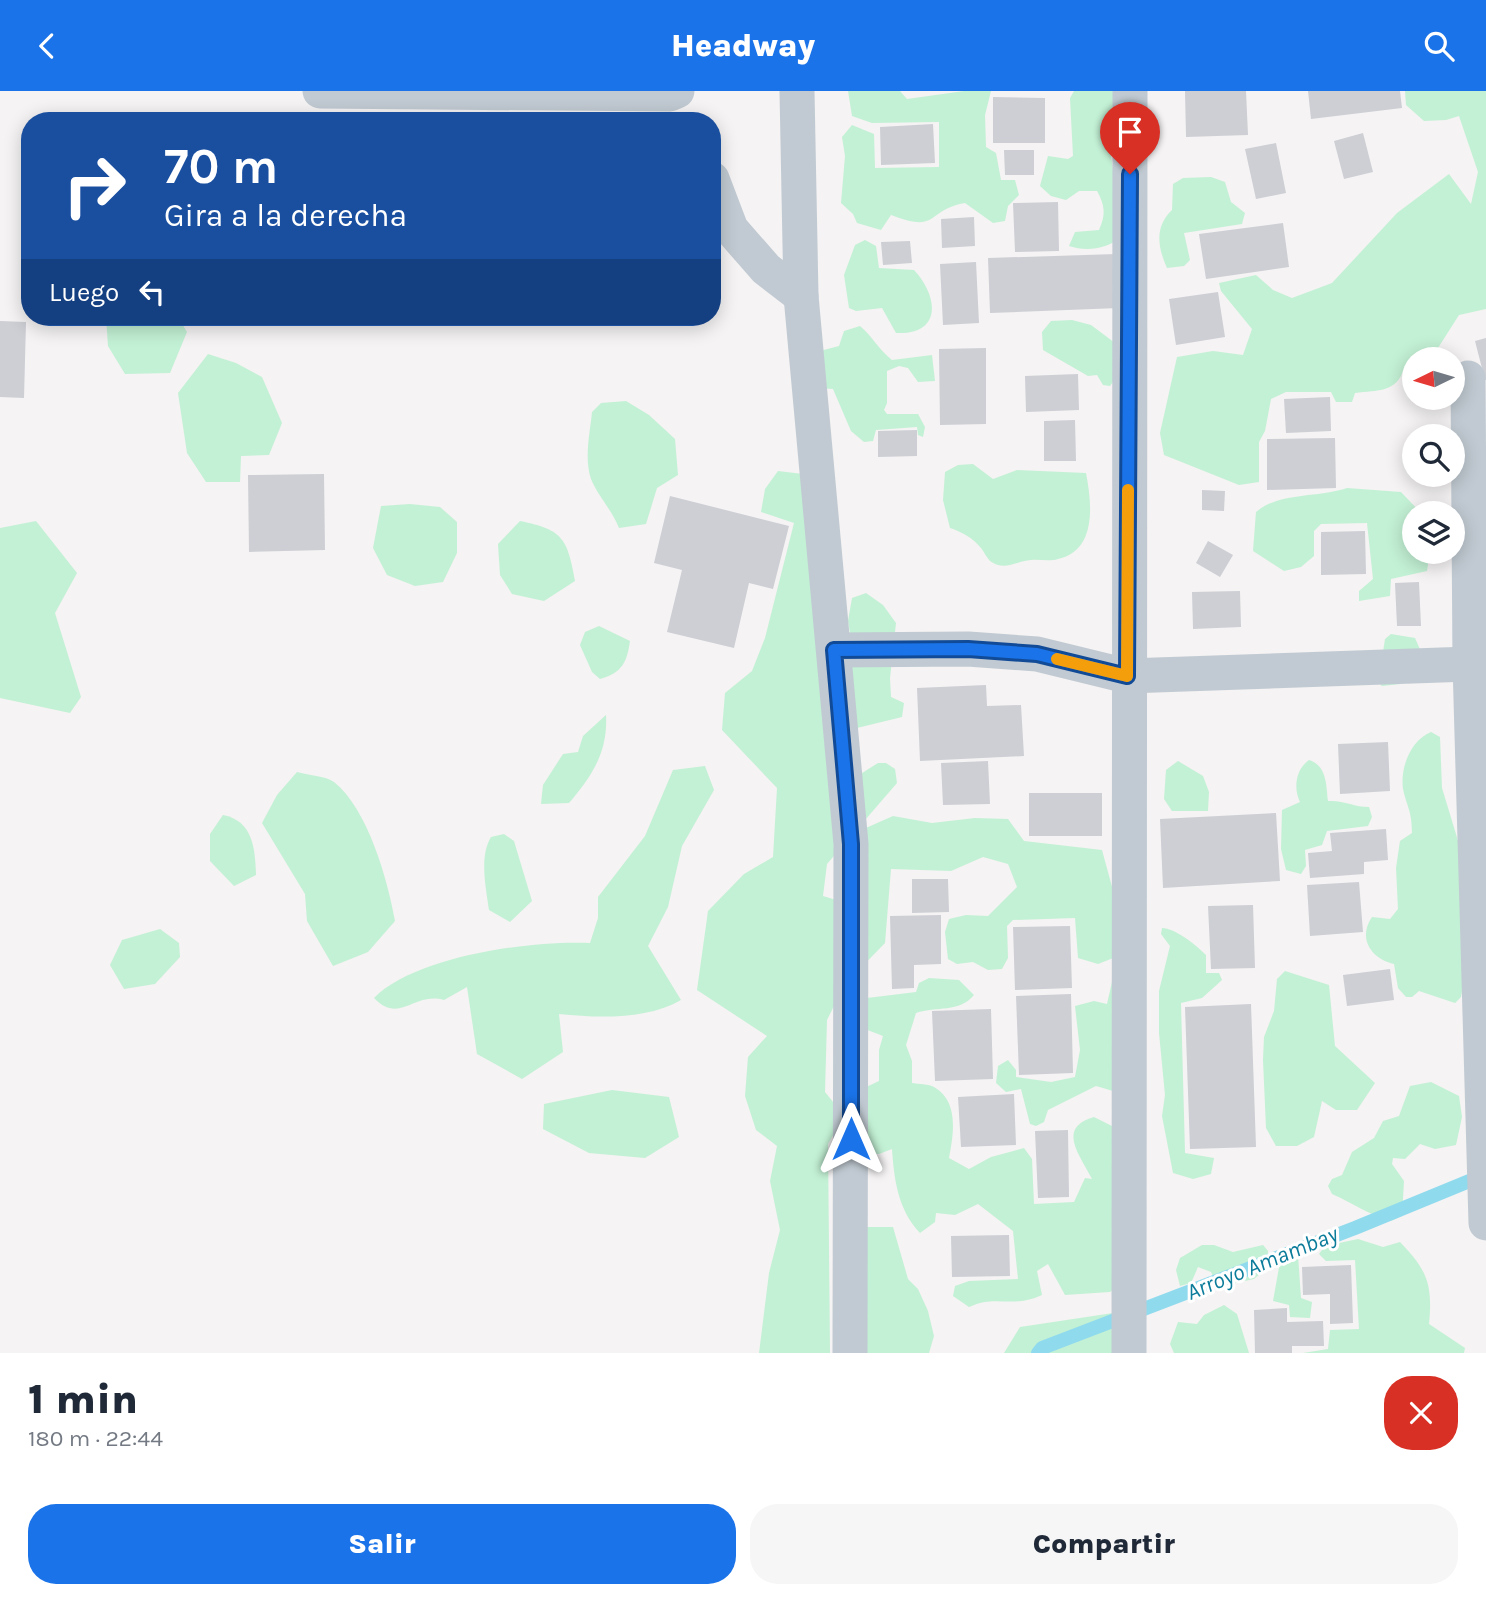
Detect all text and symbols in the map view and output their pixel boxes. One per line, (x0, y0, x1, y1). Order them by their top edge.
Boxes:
icon: back (28, 27, 66, 65)
text: Headway (671, 27, 815, 64)
icon: search (1420, 27, 1458, 65)
pin (1100, 102, 1160, 174)
icon: arrive (1111, 113, 1149, 151)
text: 70 m (164, 138, 278, 195)
icon: right (49, 140, 140, 231)
text: Gira a la derecha (164, 197, 407, 234)
icon: left (133, 273, 171, 311)
text: Luego (49, 277, 119, 308)
north arrow (1402, 347, 1465, 409)
map controls (1402, 347, 1465, 564)
button: search (1402, 424, 1465, 487)
button: layers (1402, 501, 1465, 564)
position arrow (814, 1102, 888, 1176)
water label: Arroyo Amambay (1182, 1220, 1343, 1306)
text: 1 min (28, 1374, 138, 1424)
button: close (1384, 1376, 1458, 1450)
text: 180 m · 22:44 (28, 1425, 163, 1452)
button: Salir (28, 1504, 736, 1584)
button: Compartir (750, 1504, 1458, 1584)

